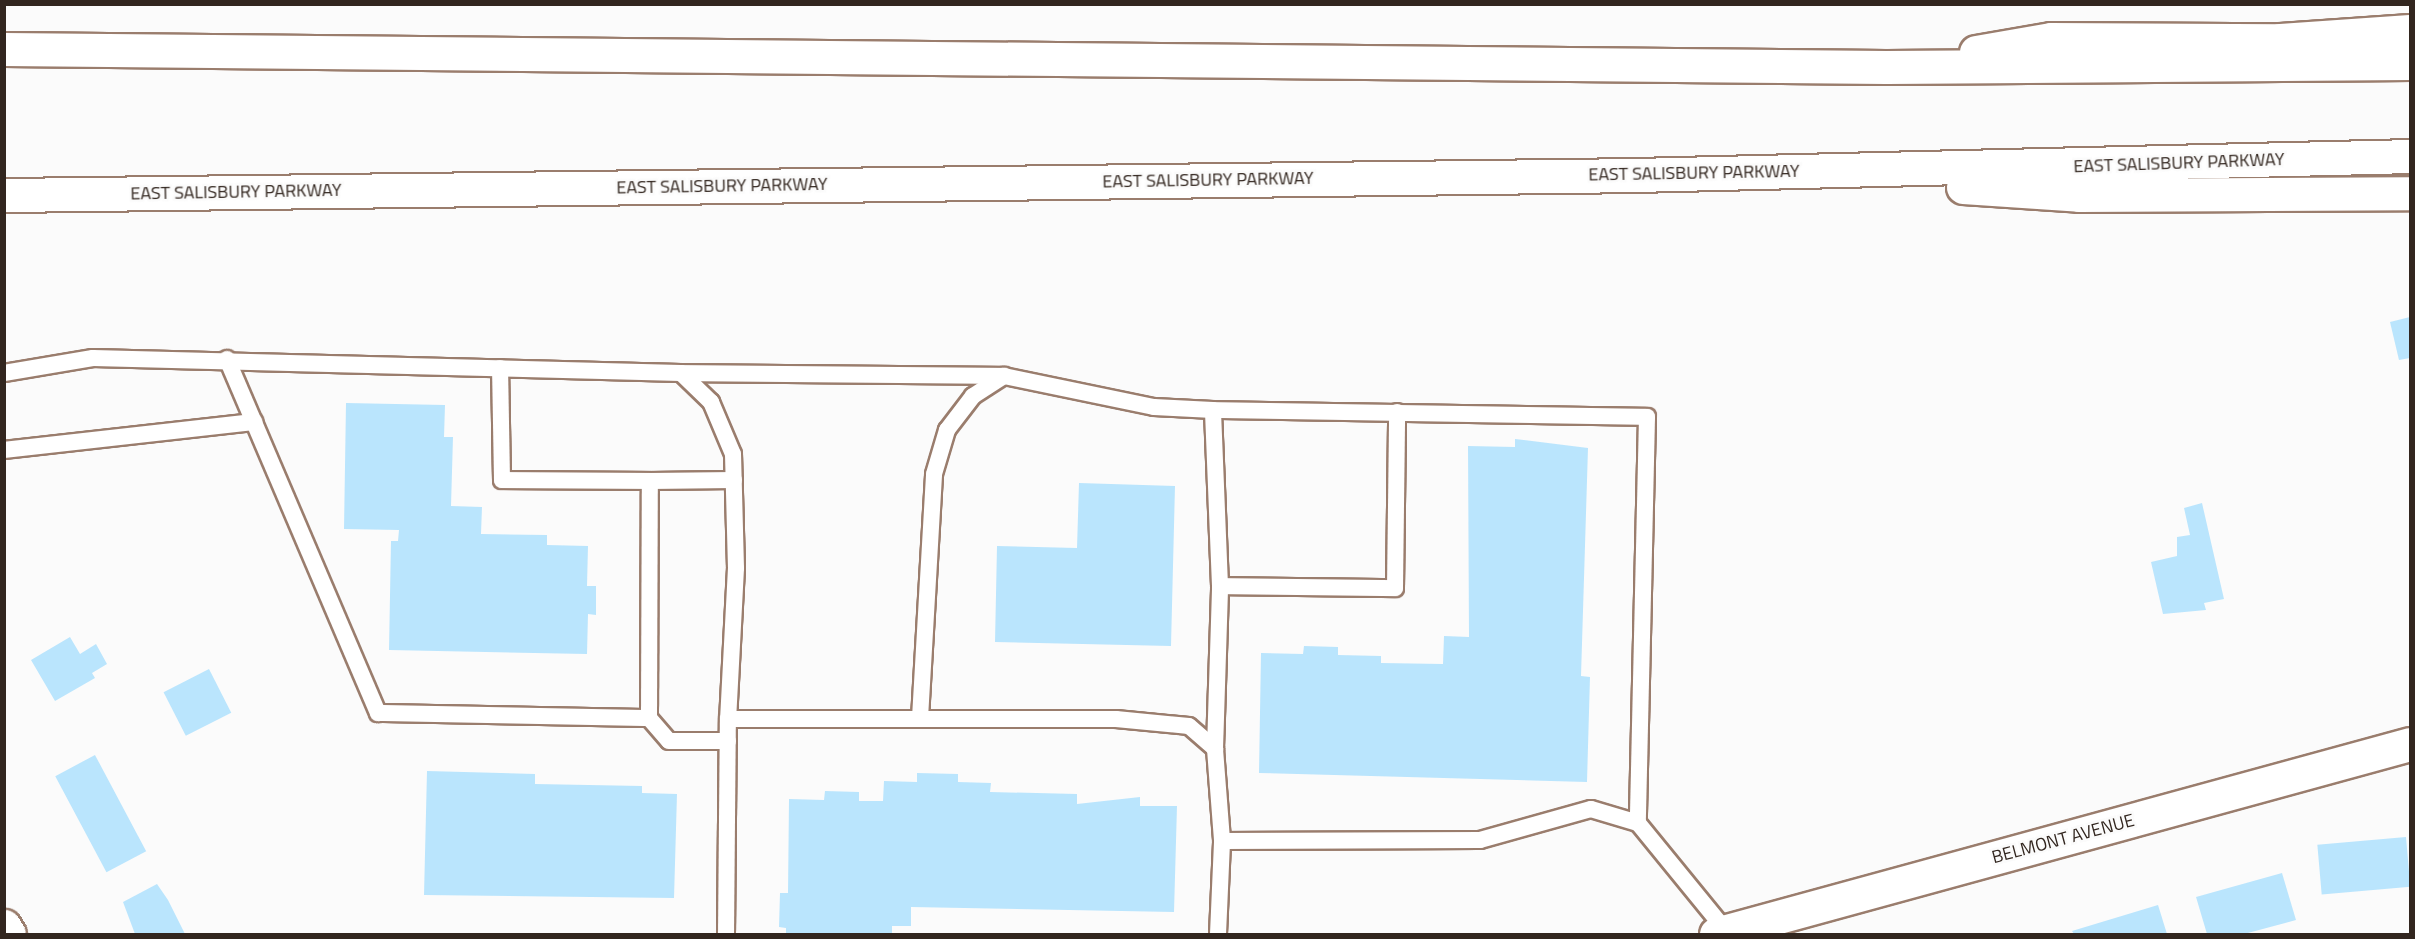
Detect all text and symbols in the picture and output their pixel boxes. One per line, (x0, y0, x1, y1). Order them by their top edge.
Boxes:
street label: EAST SALISBURY PARKWAY (2073, 149, 2285, 177)
street label: EAST SALISBURY PARKWAY (1588, 160, 1800, 186)
street label: EAST SALISBURY PARKWAY (1102, 167, 1314, 193)
street label: EAST SALISBURY PARKWAY (616, 173, 828, 199)
street label: EAST SALISBURY PARKWAY (130, 179, 342, 205)
street label: BELMONT AVENUE (1989, 810, 2137, 868)

